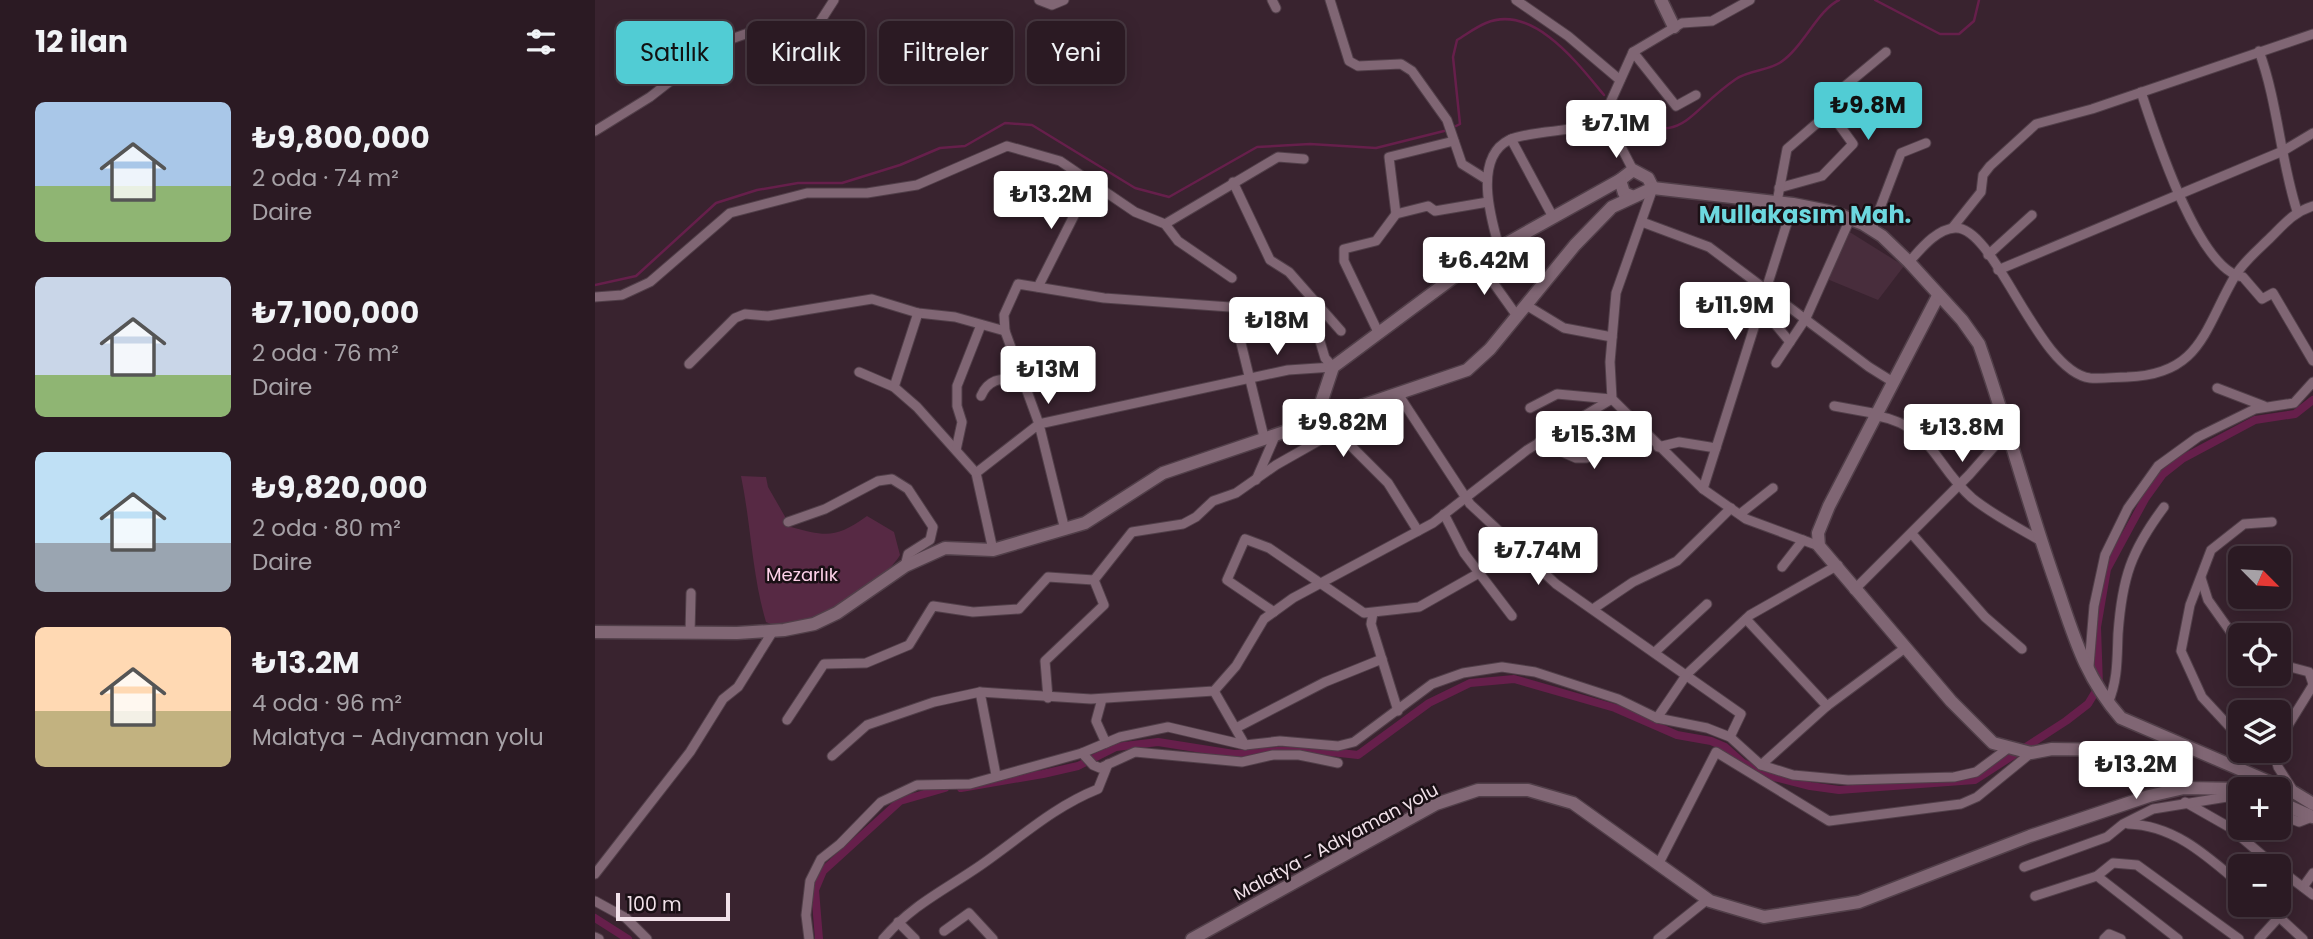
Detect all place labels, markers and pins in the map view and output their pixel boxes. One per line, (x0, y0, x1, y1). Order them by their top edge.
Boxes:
pin: ₺9.8M (1819, 82, 1917, 142)
pin: ₺7.1M (1567, 100, 1665, 160)
pin: ₺13.2M (994, 172, 1108, 231)
pin: ₺6.42M (1427, 238, 1541, 297)
pin: ₺11.9M (1678, 282, 1792, 342)
pin: ₺18M (1236, 298, 1318, 357)
pin: ₺13M (1007, 346, 1089, 406)
pin: ₺9.82M (1286, 400, 1400, 459)
pin: ₺13.8M (1905, 405, 2019, 464)
pin: ₺15.3M (1537, 412, 1651, 471)
pin: ₺7.74M (1481, 528, 1595, 587)
pin: ₺13.2M (2079, 742, 2193, 801)

